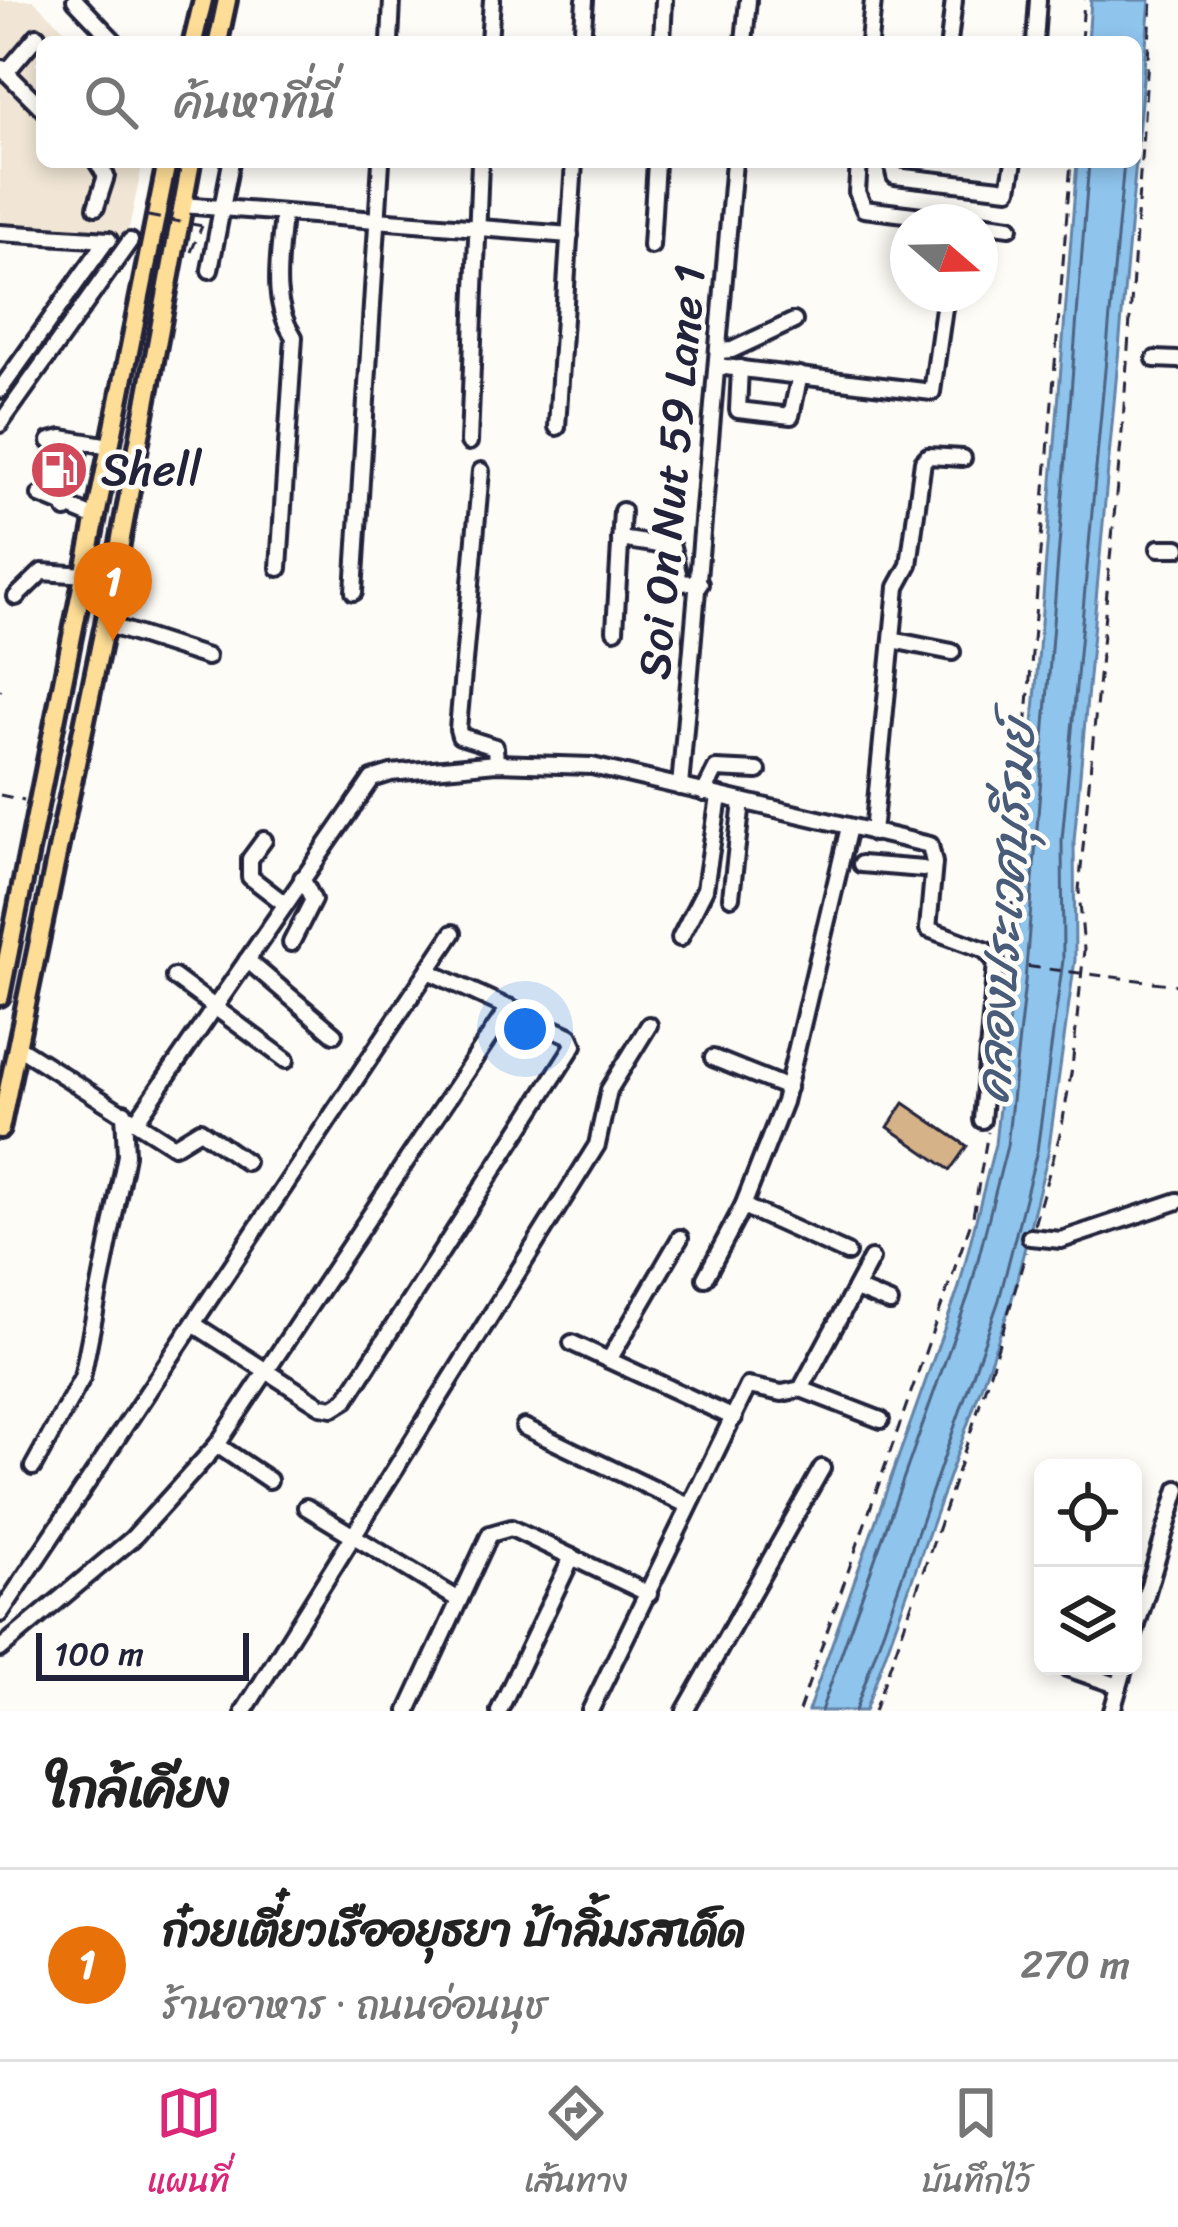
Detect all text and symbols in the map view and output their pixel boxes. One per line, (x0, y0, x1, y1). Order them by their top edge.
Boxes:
search box (36, 36, 1142, 168)
text: ค้นหาที่นี่ (174, 62, 337, 142)
icon: search (78, 69, 144, 135)
north arrow (890, 204, 998, 312)
street label: Soi On Nut 59 Lane 1 (614, 261, 730, 683)
place label: Shell (101, 430, 203, 510)
fuel station icon: Shell (28, 439, 90, 501)
pin: 1 (74, 542, 152, 641)
water label: คลองประเวศบุรีรมย์ (949, 700, 1062, 1106)
your location (495, 999, 555, 1059)
map controls (1034, 1459, 1142, 1675)
button: locate (1034, 1459, 1142, 1567)
button: layers (1034, 1567, 1142, 1675)
text: 100 m (54, 1625, 144, 1683)
scale bar (36, 1627, 249, 1680)
text: ใกล้เคียง (48, 1744, 229, 1834)
text: ก๋วยเตี๋ยวเรืออยุธยา ป้าลิ้มรสเด็ด (162, 1890, 745, 1970)
text: 1 (79, 1930, 95, 1999)
text: 270 m (1020, 1930, 1130, 1999)
text: ร้านอาหาร · ถนนอ่อนนุช (162, 1970, 546, 2039)
tab: แผนที่ (147, 2080, 230, 2210)
tab: เส้นทาง (524, 2080, 628, 2210)
tab: บันทึกไว้ (922, 2080, 1031, 2210)

